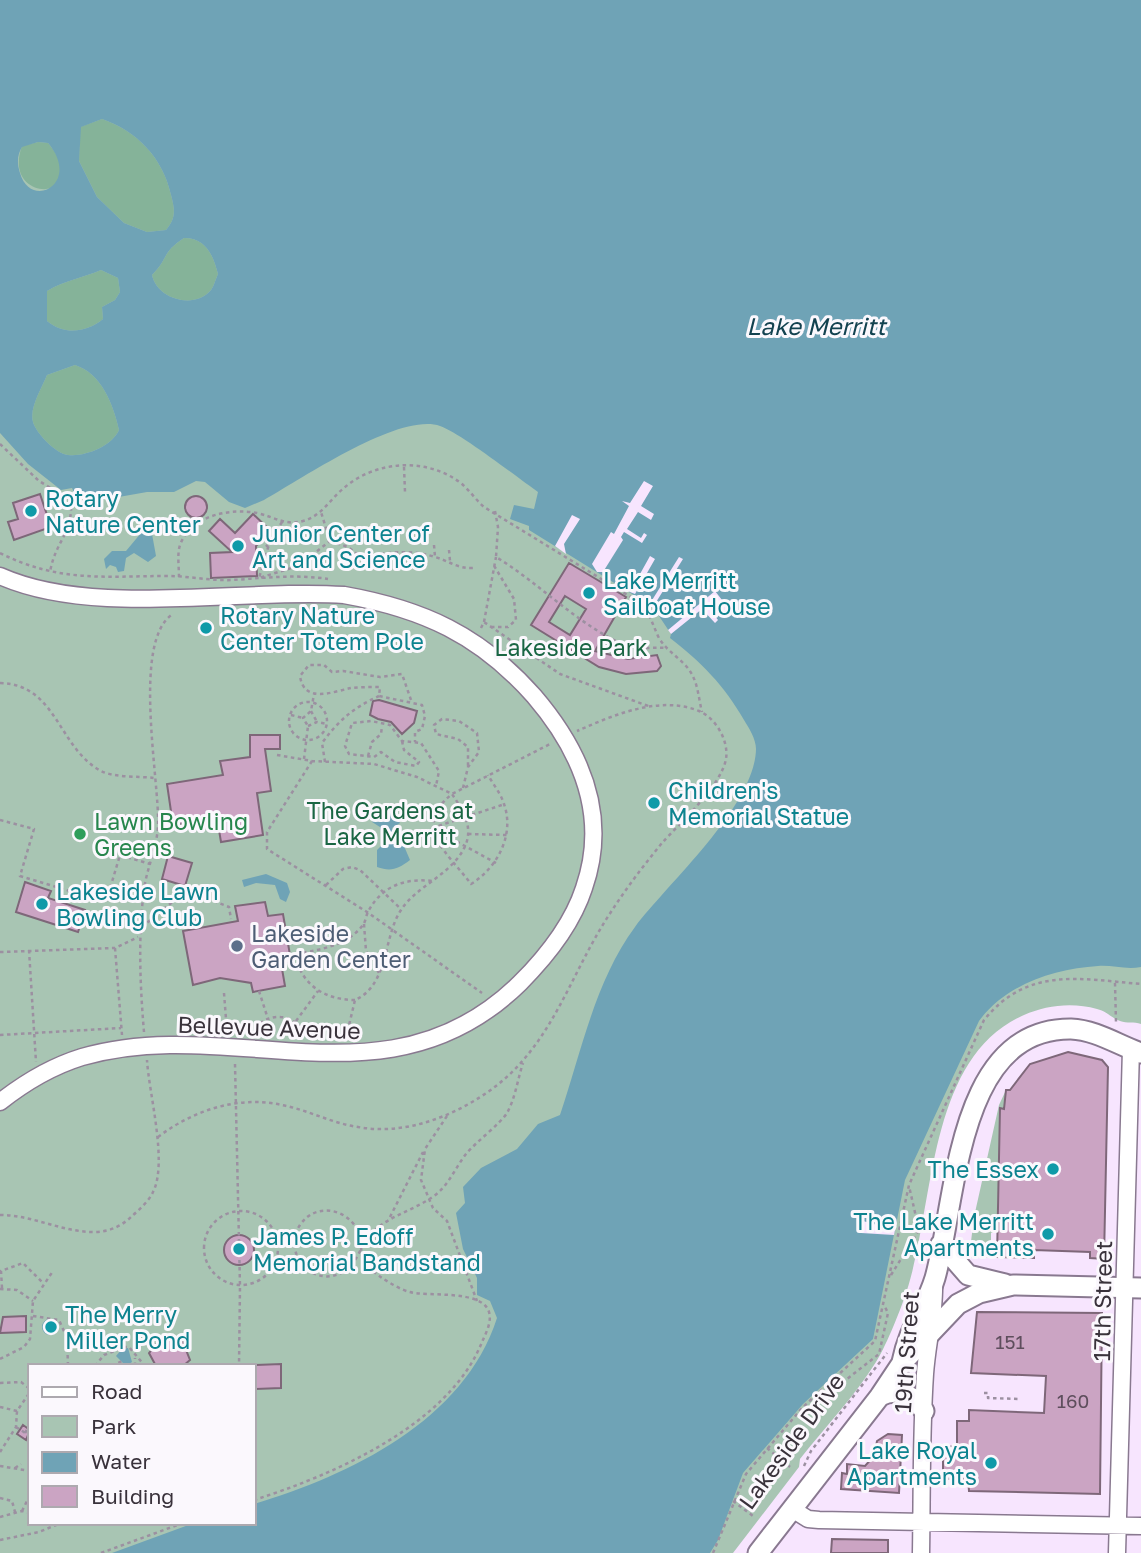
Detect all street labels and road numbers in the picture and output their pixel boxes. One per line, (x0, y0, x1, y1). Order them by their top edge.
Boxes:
street label: Bellevue Avenue (177, 1010, 361, 1044)
street label: 17th Street (1087, 1240, 1117, 1362)
street label: 19th Street (888, 1290, 924, 1414)
street label: Lakeside Drive (732, 1368, 850, 1514)

